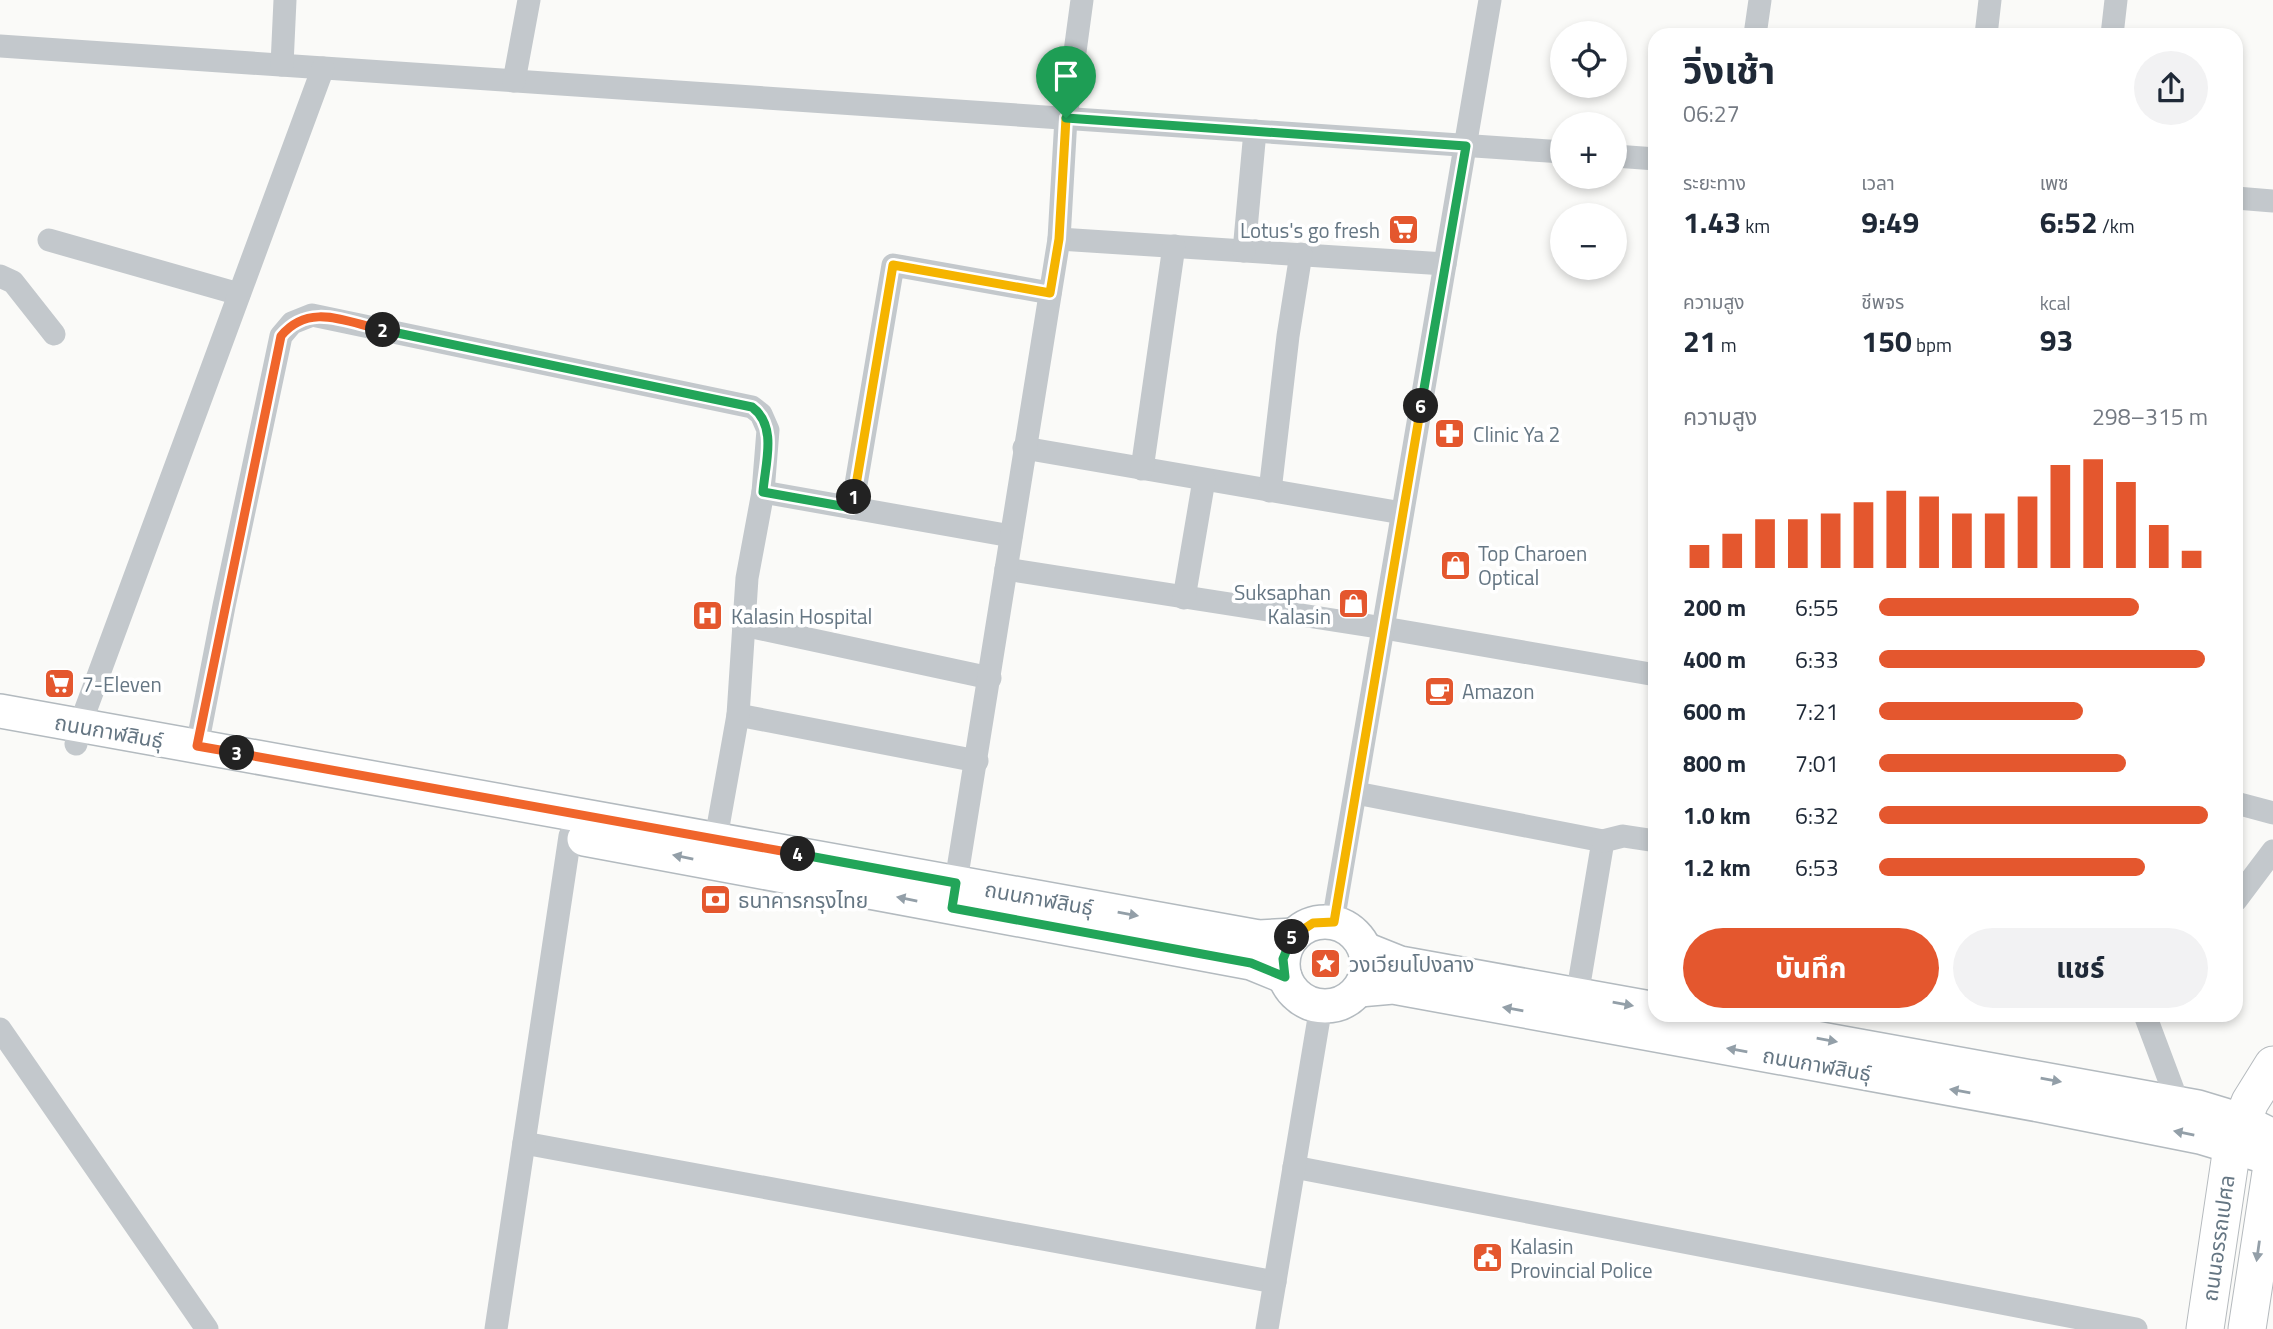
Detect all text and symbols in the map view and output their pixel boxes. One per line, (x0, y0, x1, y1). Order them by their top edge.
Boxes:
map controls (1550, 21, 1627, 280)
button: locate (1550, 21, 1627, 98)
text: วิ่งเช้า (1683, 41, 1775, 99)
pin (1036, 46, 1096, 118)
button: share (2134, 51, 2208, 125)
icon: arrive (1047, 57, 1085, 95)
text: 06:27 (1683, 96, 1740, 131)
button: + (1550, 112, 1627, 189)
text: ระยะทาง (1683, 168, 1746, 197)
text: เวลา (1861, 168, 1895, 197)
text: เพซ (2040, 168, 2069, 197)
text: 1.43 (1683, 199, 1741, 245)
text: 9:49 (1861, 199, 1919, 245)
text: 6:52 (2040, 199, 2098, 245)
button: − (1550, 203, 1627, 280)
text: km (1741, 211, 1770, 240)
text: /km (2098, 211, 2135, 240)
supermarket icon: Lotus's go fresh (1386, 213, 1420, 247)
place label: Lotus's go fresh (1240, 214, 1380, 246)
text: ความสูง (1683, 287, 1744, 316)
text: ชีพจร (1861, 287, 1904, 316)
text: kcal (2040, 288, 2071, 317)
pin: 2 (366, 312, 400, 348)
text: 2 (377, 315, 388, 344)
text: 93 (2040, 317, 2073, 363)
text: 21 (1683, 318, 1717, 364)
text: 150 (1861, 318, 1912, 364)
text: m (1717, 330, 1737, 359)
text: bpm (1912, 330, 1952, 359)
pin: 6 (1404, 388, 1438, 424)
text: 6 (1415, 391, 1426, 420)
text: ความสูง (1683, 399, 1757, 434)
text: 298–315 m (2092, 399, 2208, 434)
pharmacy icon: Clinic Ya 2 (1433, 417, 1467, 451)
place label: Clinic Ya 2 (1473, 418, 1560, 450)
pin: 1 (836, 480, 872, 514)
text: 1 (848, 482, 859, 511)
place label: Top Charoen Optical (1478, 537, 1587, 593)
shop icon: Top Charoen Optical (1438, 548, 1472, 582)
place label: Suksaphan Kalasin (1234, 576, 1331, 632)
shop icon: Suksaphan Kalasin (1337, 587, 1371, 621)
text: 200 m (1683, 590, 1746, 625)
text: 6:55 (1795, 590, 1839, 625)
hospital icon: Kalasin Hospital (691, 599, 725, 633)
place label: Kalasin Hospital (731, 600, 872, 632)
text: 400 m (1683, 642, 1746, 677)
text: 6:33 (1795, 642, 1839, 677)
supermarket icon: 7-Eleven (42, 667, 76, 701)
place label: 7-Eleven (82, 668, 162, 700)
cafe icon: Amazon (1422, 674, 1456, 708)
place label: Amazon (1462, 675, 1534, 707)
text: 600 m (1683, 694, 1746, 729)
text: 7:21 (1795, 694, 1839, 729)
street label: ถนนกาฬสินธุ์ (52, 706, 166, 756)
pin: 3 (219, 736, 254, 770)
text: 3 (231, 738, 242, 767)
text: 800 m (1683, 746, 1746, 781)
text: 7:01 (1795, 746, 1839, 781)
text: 1.0 km (1683, 798, 1751, 833)
text: 6:32 (1795, 798, 1839, 833)
pin: 4 (780, 836, 816, 872)
text: 4 (792, 839, 803, 868)
text: 1.2 km (1683, 850, 1751, 885)
text: 6:53 (1795, 850, 1839, 885)
one-way arrow (672, 851, 694, 862)
street label: ถนนกาฬสินธุ์ (982, 873, 1096, 923)
bank icon: ธนาคารกรุงไทย (698, 883, 732, 917)
place label: ธนาคารกรุงไทย (738, 884, 868, 916)
one-way arrow (896, 894, 918, 905)
one-way arrow (1117, 909, 1139, 920)
pin: 5 (1274, 920, 1310, 954)
text: 5 (1286, 922, 1297, 951)
button: บันทึก (1683, 928, 1939, 1008)
button: แชร์ (1953, 928, 2208, 1008)
place icon: วงเวียนโปงลาง (1309, 947, 1343, 981)
place label: วงเวียนโปงลาง (1349, 948, 1474, 980)
one-way arrow (1612, 999, 1634, 1010)
one-way arrow (1502, 1003, 1524, 1014)
one-way arrow (1816, 1035, 1838, 1046)
street label: ถนนกาฬสินธุ์ (1760, 1039, 1874, 1089)
one-way arrow (1726, 1044, 1748, 1055)
one-way arrow (2040, 1075, 2062, 1086)
one-way arrow (1949, 1085, 1971, 1096)
one-way arrow (2173, 1128, 2195, 1139)
street label: ถนนอรรถเปศล (2193, 1173, 2243, 1303)
place label: Kalasin Provincial Police (1510, 1230, 1653, 1286)
one-way arrow (2253, 1240, 2264, 1262)
public building icon: Kalasin Provincial Police (1470, 1241, 1504, 1275)

